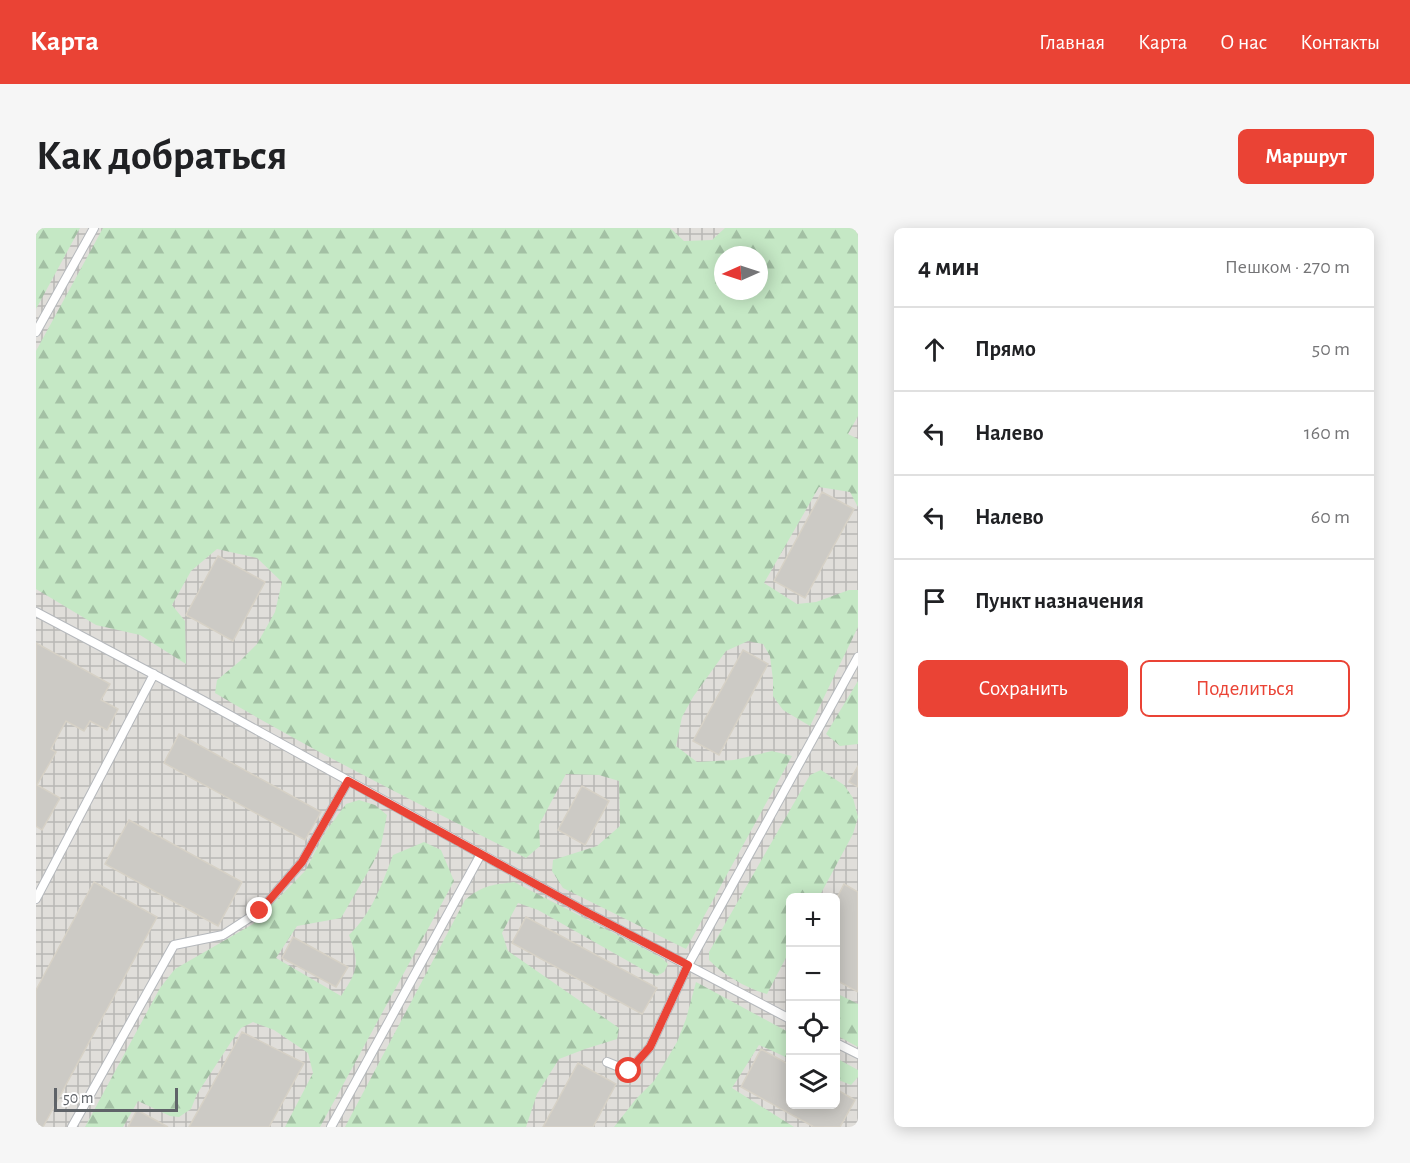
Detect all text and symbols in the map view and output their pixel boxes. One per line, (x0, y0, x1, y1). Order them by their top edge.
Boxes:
text: Карта (30, 28, 99, 56)
text: Главная (1039, 32, 1105, 53)
text: Карта (1138, 32, 1187, 53)
text: О нас (1220, 32, 1267, 53)
text: Контакты (1300, 32, 1380, 53)
button: Маршрут (1238, 129, 1374, 184)
text: Как добраться (36, 135, 287, 177)
north arrow (714, 246, 768, 300)
text: 4 мин (918, 254, 980, 280)
text: Пешком · 270 m (1225, 257, 1350, 277)
icon: ahead (918, 333, 951, 366)
text: Прямо (975, 338, 1036, 360)
text: 50 m (1312, 339, 1350, 359)
icon: left (918, 417, 951, 450)
text: Налево (975, 422, 1044, 444)
text: 160 m (1304, 423, 1350, 443)
icon: left (918, 501, 951, 534)
text: Налево (975, 506, 1044, 528)
text: 60 m (1311, 507, 1350, 527)
icon: arrive (918, 585, 951, 618)
text: Пункт назначения (975, 590, 1144, 612)
button: Сохранить (918, 660, 1128, 717)
button: Поделиться (1140, 660, 1350, 717)
map controls (786, 893, 840, 1109)
button: + (786, 893, 840, 947)
route end (246, 897, 272, 923)
button: − (786, 947, 840, 1001)
button: locate (786, 1001, 840, 1055)
button: layers (786, 1055, 840, 1109)
route start (615, 1057, 641, 1083)
scale bar (54, 1085, 178, 1112)
text: 50 m (63, 1090, 94, 1106)

